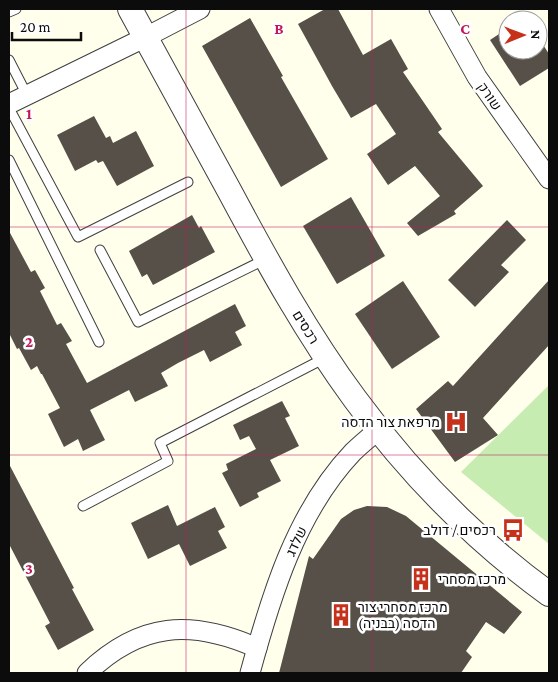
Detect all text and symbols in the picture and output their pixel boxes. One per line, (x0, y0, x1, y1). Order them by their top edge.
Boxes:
scale bar (12, 10, 81, 42)
north arrow (498, 10, 548, 60)
text: 20 m (20, 19, 51, 35)
text: B (274, 20, 284, 37)
text: C (460, 20, 470, 37)
text: N (528, 30, 544, 40)
street label: שורק (475, 79, 505, 113)
text: 1 (26, 105, 32, 122)
street label: רכסים (290, 307, 322, 347)
text: 2 (25, 333, 33, 350)
hospital icon: מרפאת צור הדסה (443, 409, 469, 435)
place label: מרפאת צור הדסה (341, 414, 440, 430)
bus stop icon: רכסים / דולב (500, 517, 526, 543)
place label: רכסים / דולב (423, 522, 496, 538)
street label: שלדג (282, 524, 310, 558)
text: 3 (25, 560, 33, 577)
building icon: מרכז מסחרי (408, 566, 434, 592)
place label: מרכז מסחרי (438, 571, 506, 587)
place label: מרכז מסחרי צור הדסה (בבניה) (358, 599, 448, 632)
building icon: מרכז מסחרי צור הדסה (בבניה) (328, 602, 354, 628)

